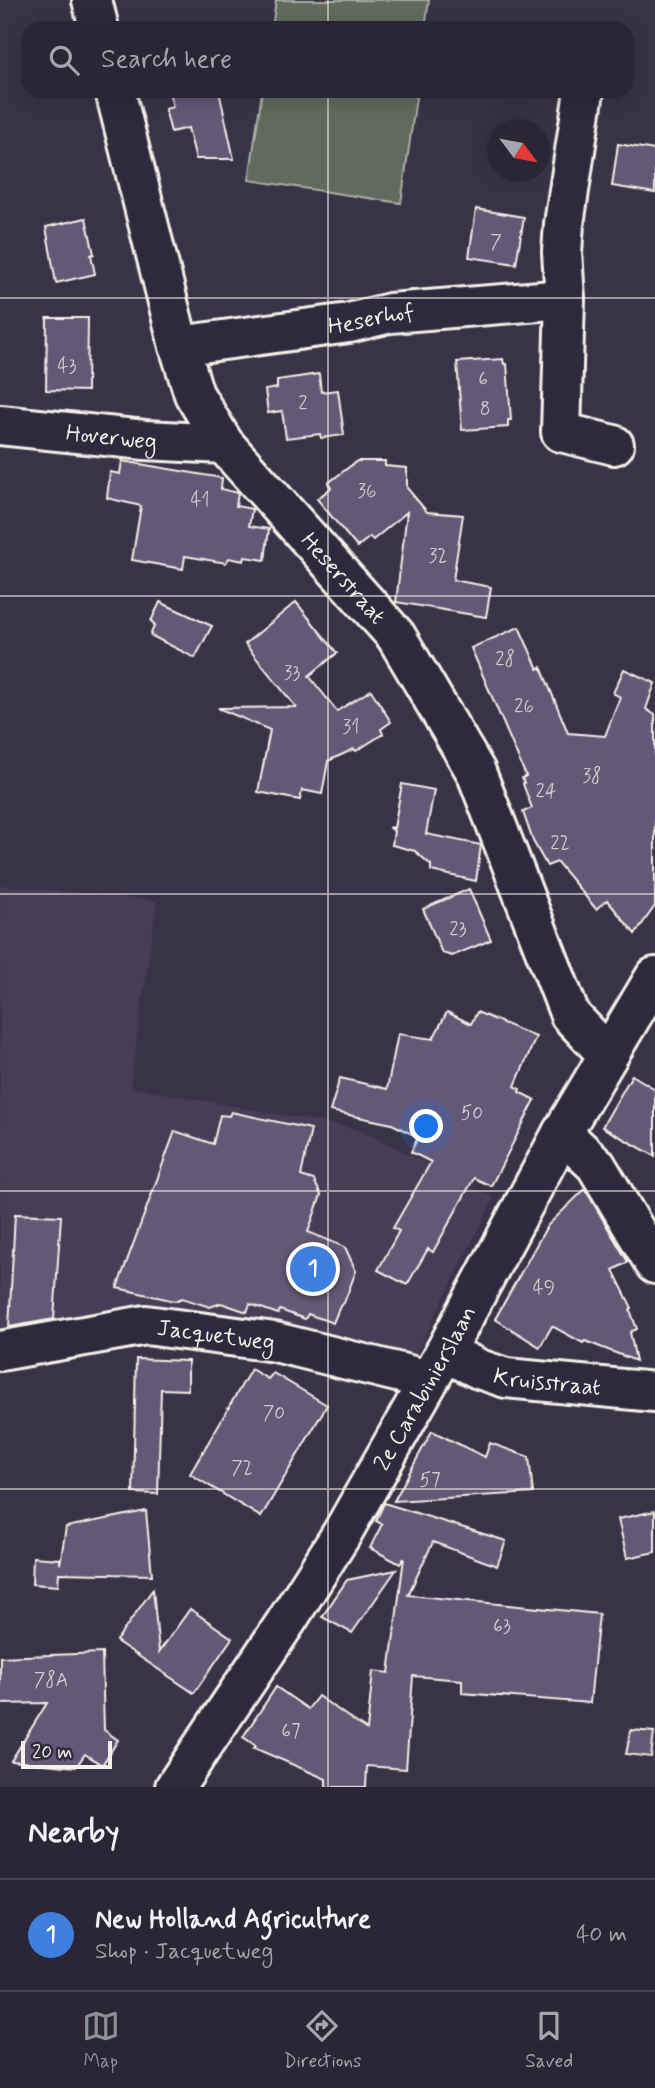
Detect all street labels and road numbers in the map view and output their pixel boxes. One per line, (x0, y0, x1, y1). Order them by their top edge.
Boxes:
street label: Heserhof (326, 298, 415, 343)
street label: Hoverweg (64, 419, 157, 460)
street label: Heserstraat (293, 527, 391, 631)
street label: 2e Carabinierslaan (368, 1301, 484, 1477)
street label: Jacquetweg (155, 1314, 277, 1361)
street label: Kruisstraat (489, 1362, 602, 1404)

